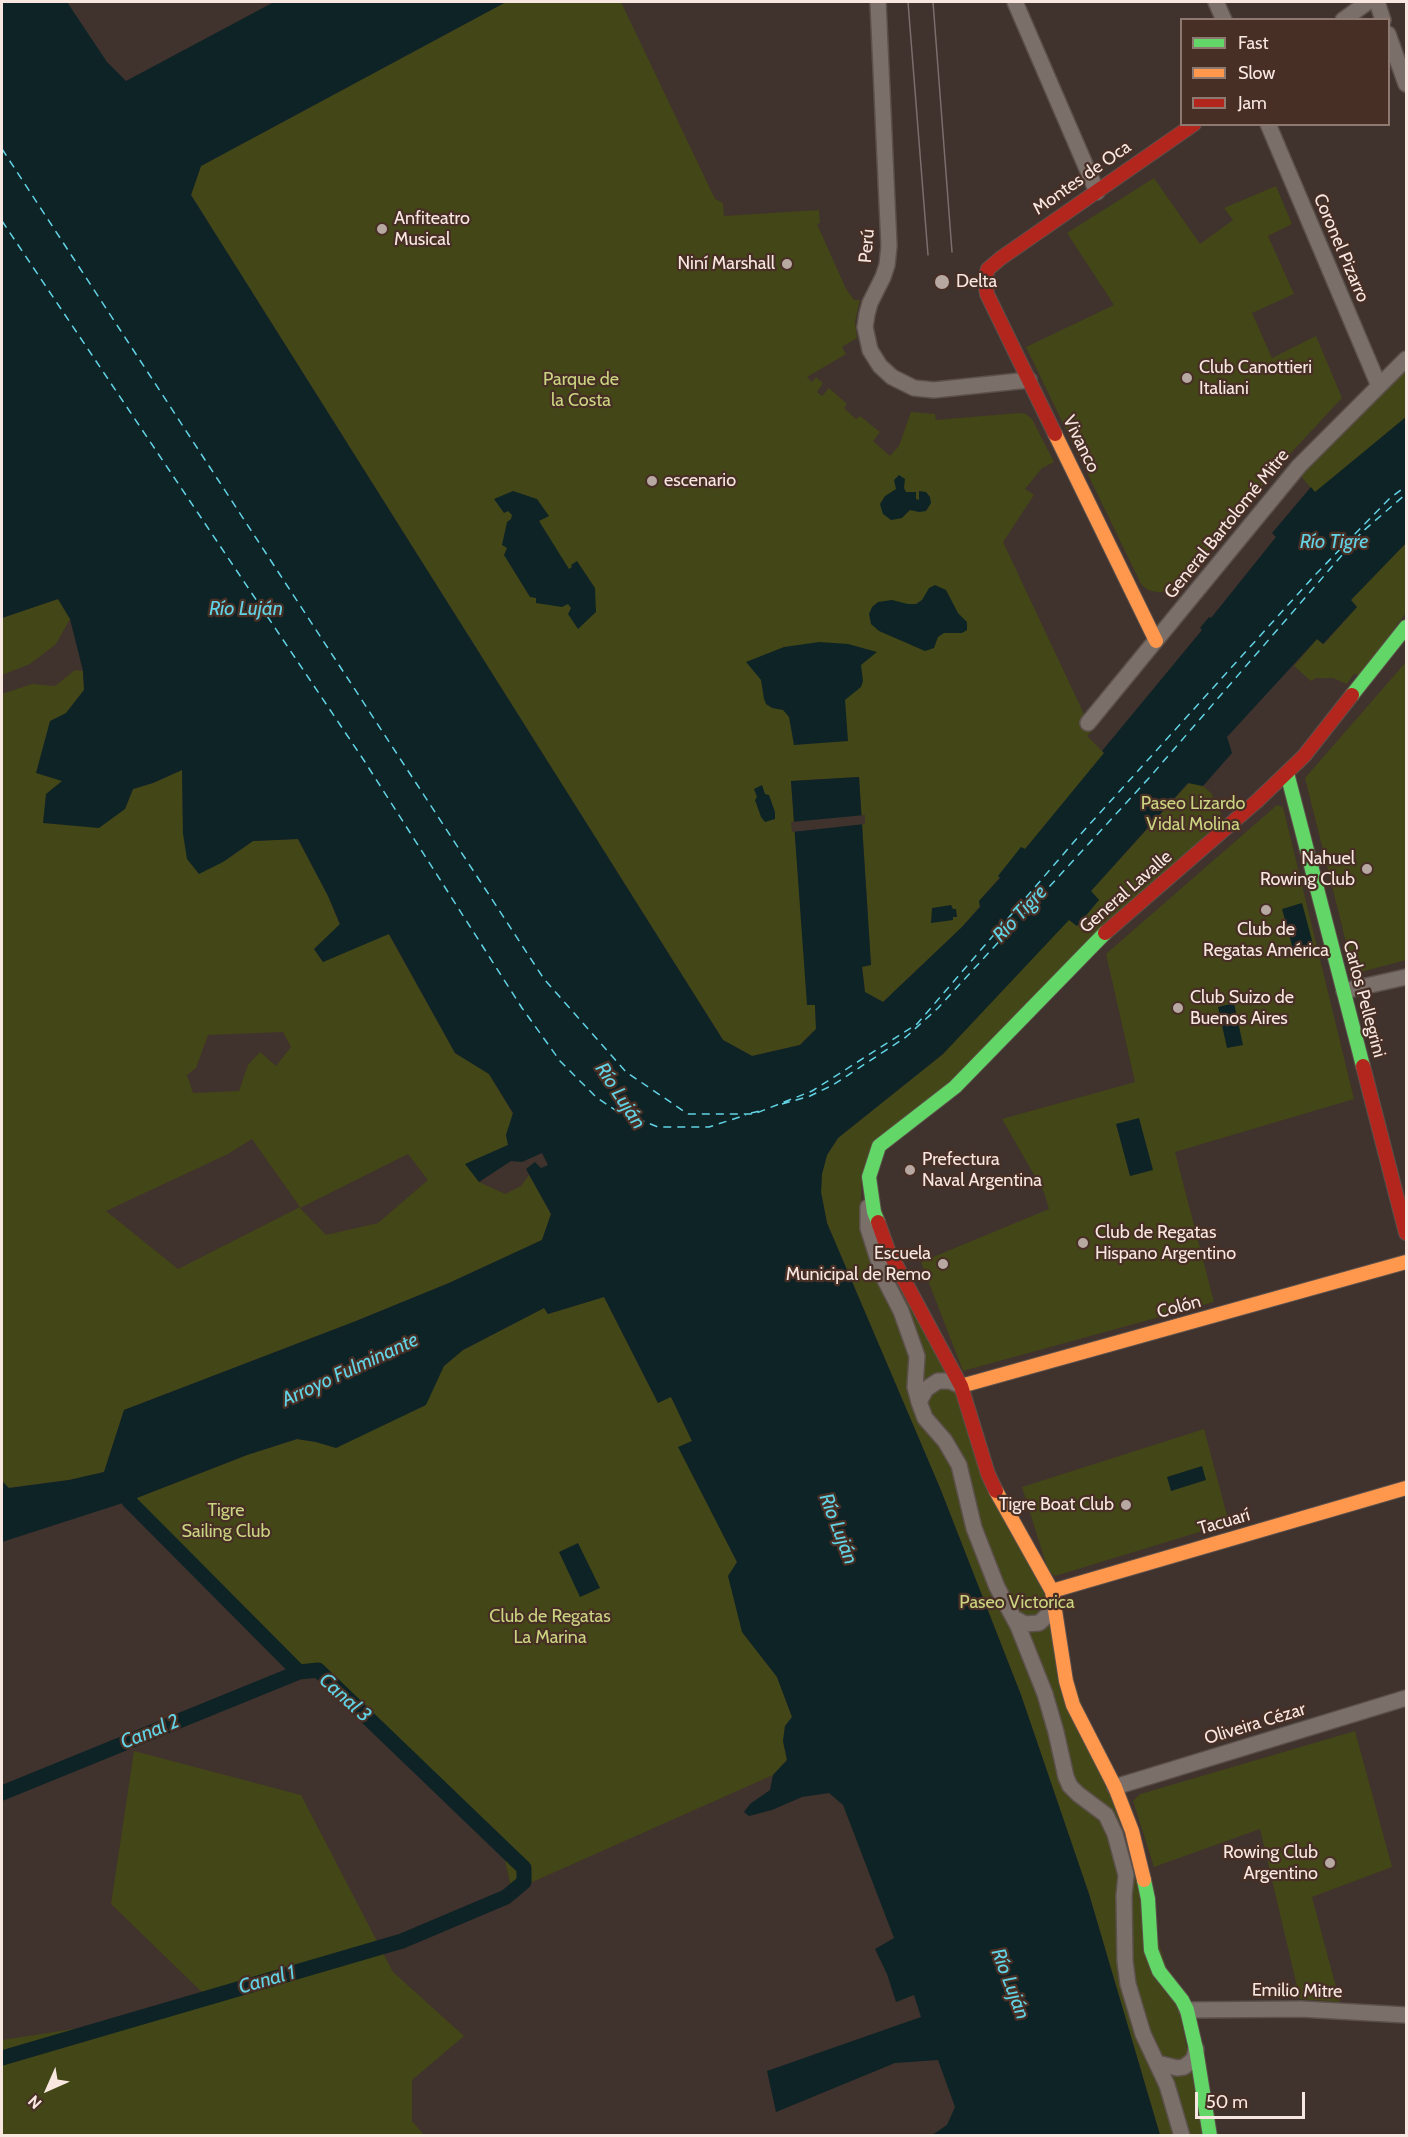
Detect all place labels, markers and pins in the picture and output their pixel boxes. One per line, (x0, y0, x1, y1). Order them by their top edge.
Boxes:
place label: Anfiteatro Musical (394, 208, 470, 250)
marker: Anfiteatro Musical (375, 222, 389, 236)
place label: Niní Marshall (678, 253, 775, 275)
marker: Niní Marshall (780, 257, 794, 271)
place label: Delta (956, 271, 997, 293)
marker: Delta (933, 273, 951, 291)
place label: Club Canottieri Italiani (1199, 357, 1312, 400)
marker: Club Canottieri Italiani (1180, 371, 1194, 385)
place label: escenario (664, 470, 736, 492)
marker: escenario (645, 474, 659, 488)
place label: Nahuel Rowing Club (1260, 848, 1355, 890)
marker: Nahuel Rowing Club (1360, 862, 1374, 876)
marker: Club de Regatas América (1259, 903, 1273, 917)
place label: Club de Regatas América (1203, 919, 1329, 962)
place label: Club Suizo de Buenos Aires (1190, 987, 1294, 1030)
marker: Club Suizo de Buenos Aires (1171, 1001, 1185, 1015)
place label: Prefectura Naval Argentina (922, 1149, 1042, 1192)
marker: Prefectura Naval Argentina (903, 1163, 917, 1177)
place label: Club de Regatas Hispano Argentino (1095, 1222, 1236, 1264)
marker: Club de Regatas Hispano Argentino (1076, 1236, 1090, 1250)
place label: Escuela Municipal de Remo (786, 1243, 931, 1286)
marker: Escuela Municipal de Remo (936, 1257, 950, 1271)
place label: Tigre Boat Club (999, 1494, 1114, 1516)
marker: Tigre Boat Club (1119, 1498, 1133, 1512)
place label: Rowing Club Argentino (1223, 1842, 1318, 1884)
marker: Rowing Club Argentino (1323, 1856, 1337, 1870)

